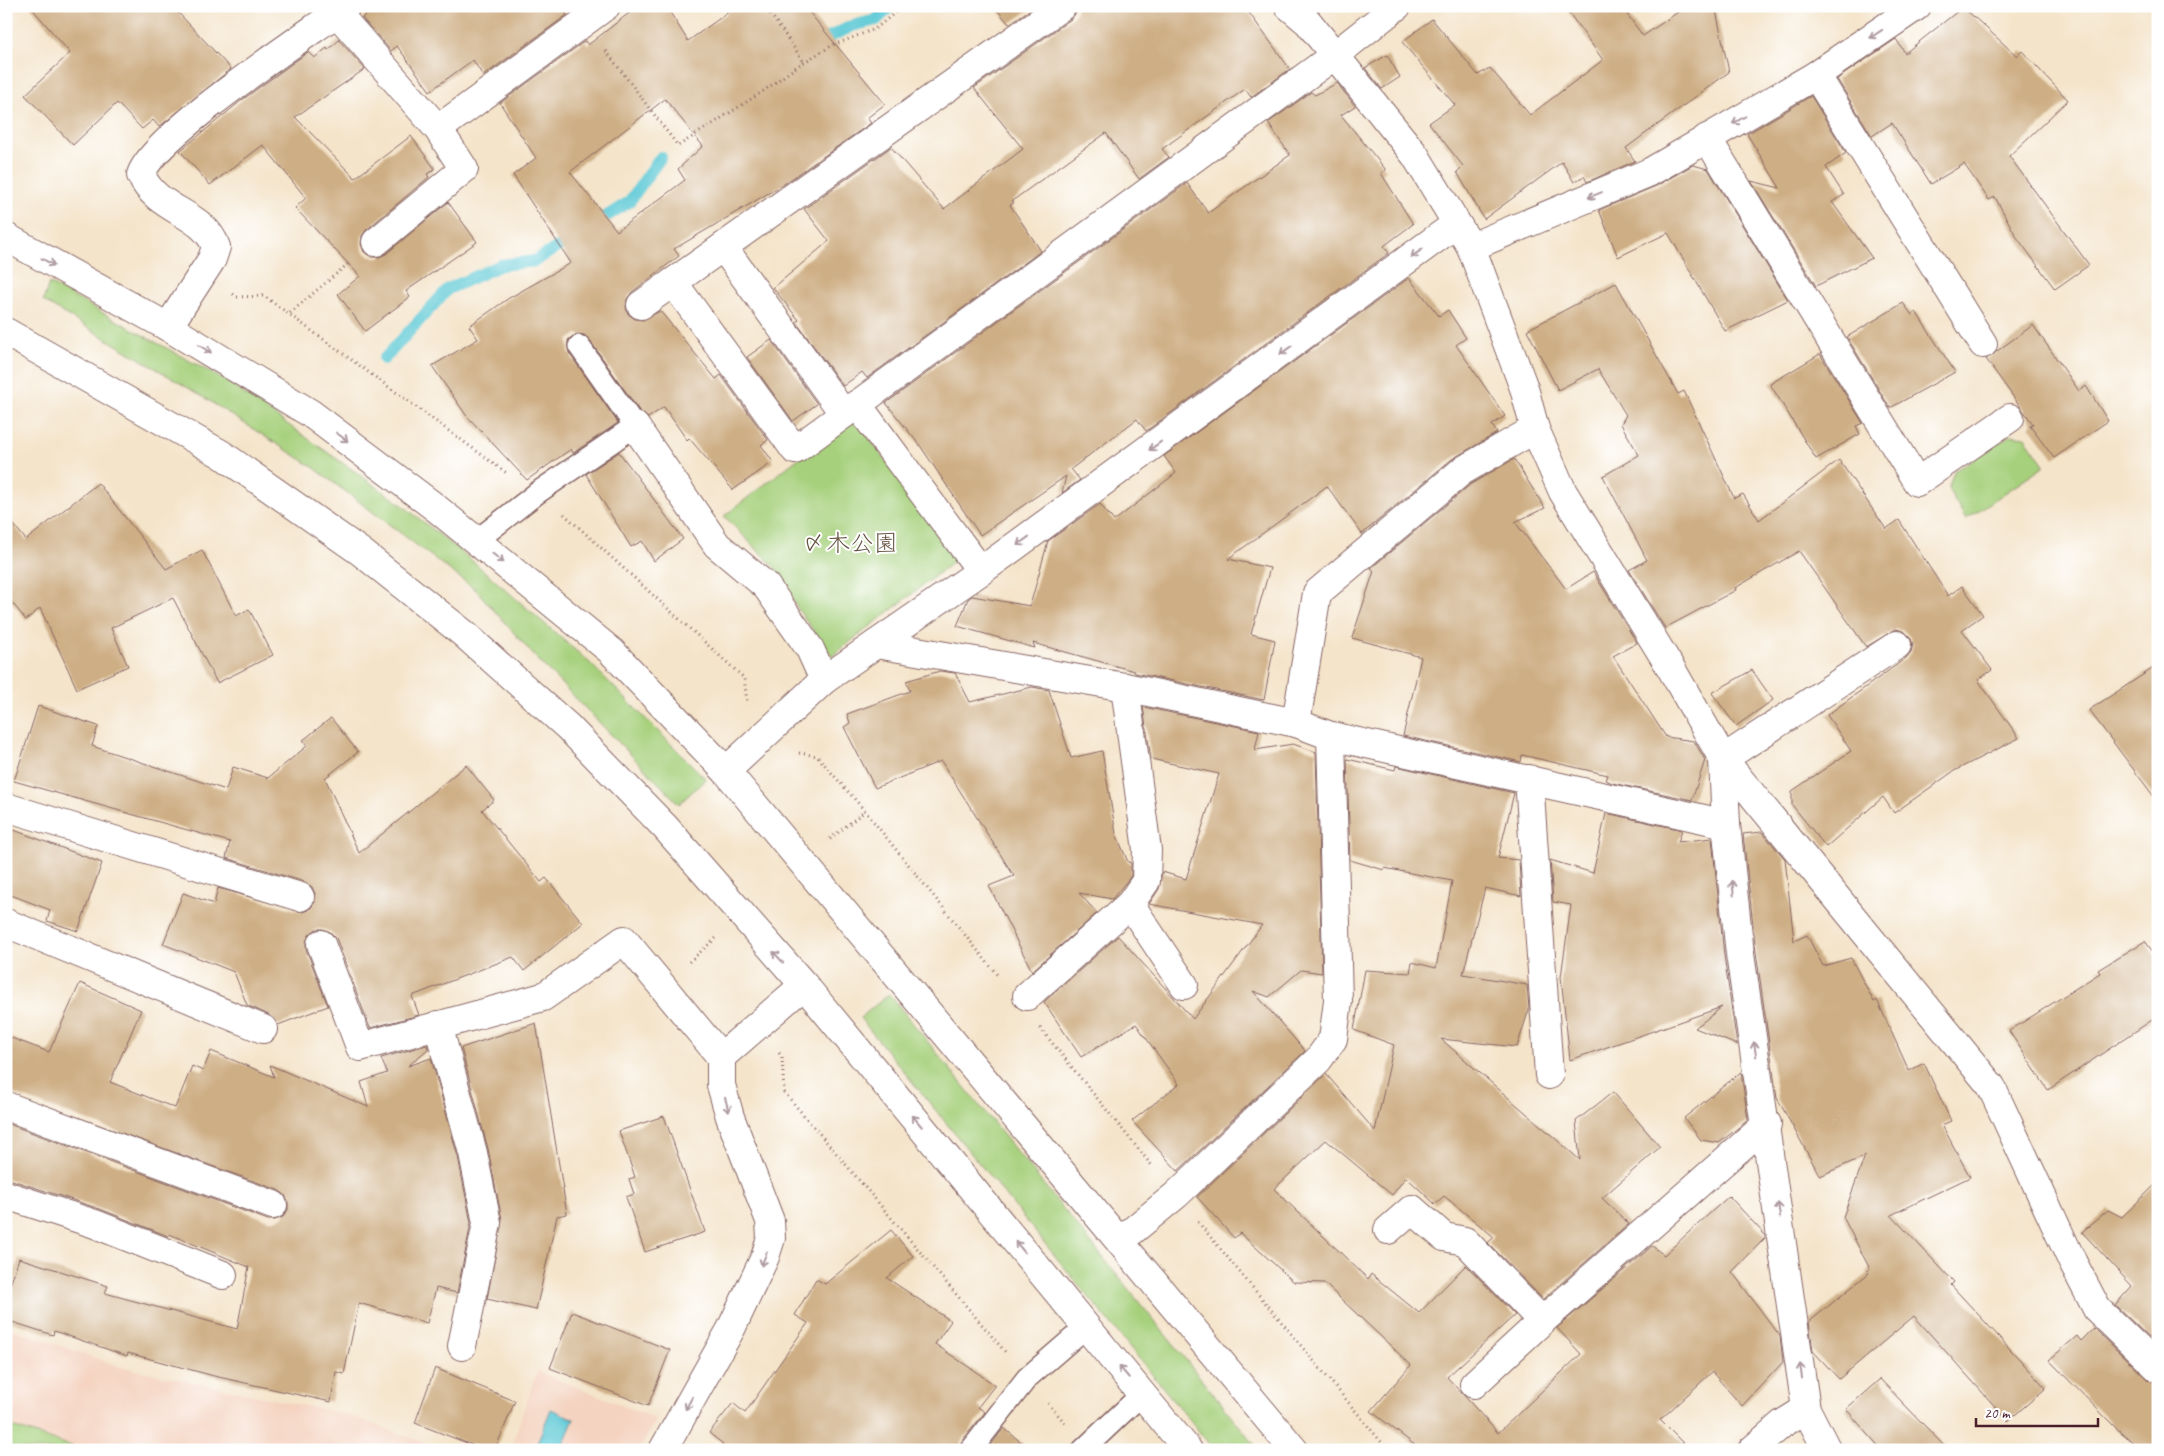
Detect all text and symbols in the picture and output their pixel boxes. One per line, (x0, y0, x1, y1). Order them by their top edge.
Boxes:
one-way arrow (1869, 29, 1883, 39)
one-way arrow (1732, 115, 1746, 125)
one-way arrow (1588, 190, 1603, 200)
one-way arrow (1410, 248, 1424, 259)
one-way arrow (41, 257, 56, 267)
one-way arrow (198, 345, 212, 355)
one-way arrow (1279, 345, 1293, 355)
one-way arrow (335, 432, 348, 443)
one-way arrow (1148, 441, 1162, 451)
park label: 〆木公園 (802, 528, 898, 558)
one-way arrow (1016, 536, 1030, 546)
one-way arrow (491, 553, 504, 564)
one-way arrow (1728, 881, 1738, 897)
one-way arrow (772, 951, 784, 964)
one-way arrow (1749, 1042, 1759, 1058)
one-way arrow (723, 1096, 732, 1112)
one-way arrow (911, 1115, 922, 1128)
one-way arrow (1773, 1202, 1783, 1218)
one-way arrow (1015, 1240, 1026, 1253)
one-way arrow (759, 1251, 768, 1266)
one-way arrow (1796, 1363, 1806, 1379)
one-way arrow (1118, 1366, 1129, 1379)
one-way arrow (684, 1395, 694, 1410)
scale bar (1976, 1396, 2099, 1428)
text: 20 m (1984, 1404, 2011, 1423)

